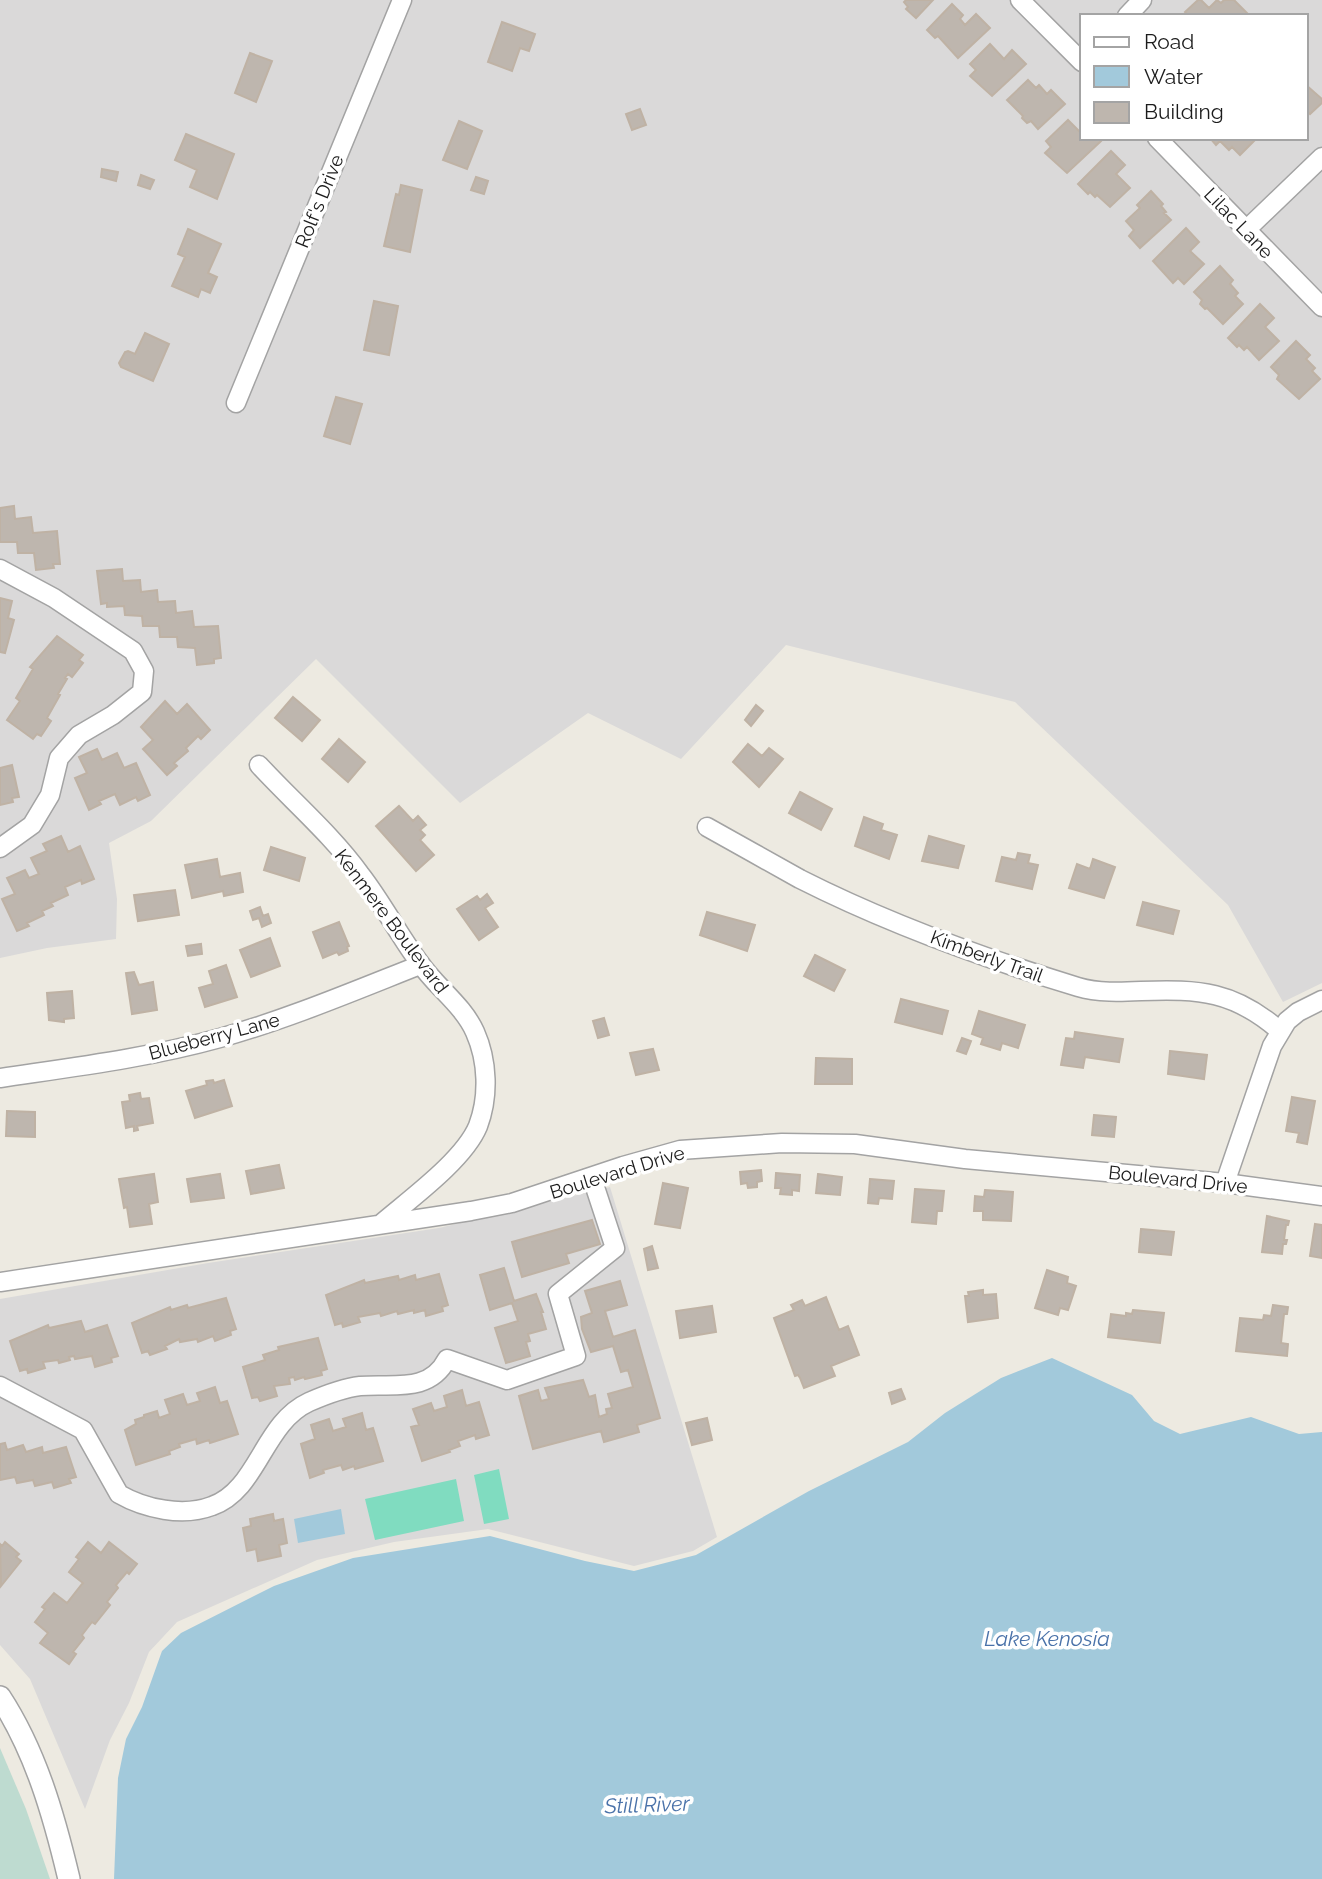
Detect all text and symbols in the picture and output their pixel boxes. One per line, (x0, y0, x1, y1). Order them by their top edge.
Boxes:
legend (1080, 14, 1308, 140)
text: Road (1144, 29, 1194, 54)
text: Water (1144, 64, 1203, 89)
text: Building (1144, 99, 1224, 124)
street label: Rolf's Drive (290, 151, 348, 251)
street label: Lilac Lane (1200, 183, 1278, 263)
street label: Kenmere Boulevard (331, 845, 453, 997)
street label: Kimberly Trail (928, 925, 1047, 987)
street label: Blueberry Lane (146, 1008, 282, 1064)
street label: Boulevard Drive (547, 1141, 687, 1203)
street label: Boulevard Drive (1107, 1161, 1249, 1197)
water label: Lake Kenosia (984, 1626, 1110, 1651)
water label: Still River (603, 1790, 691, 1819)

